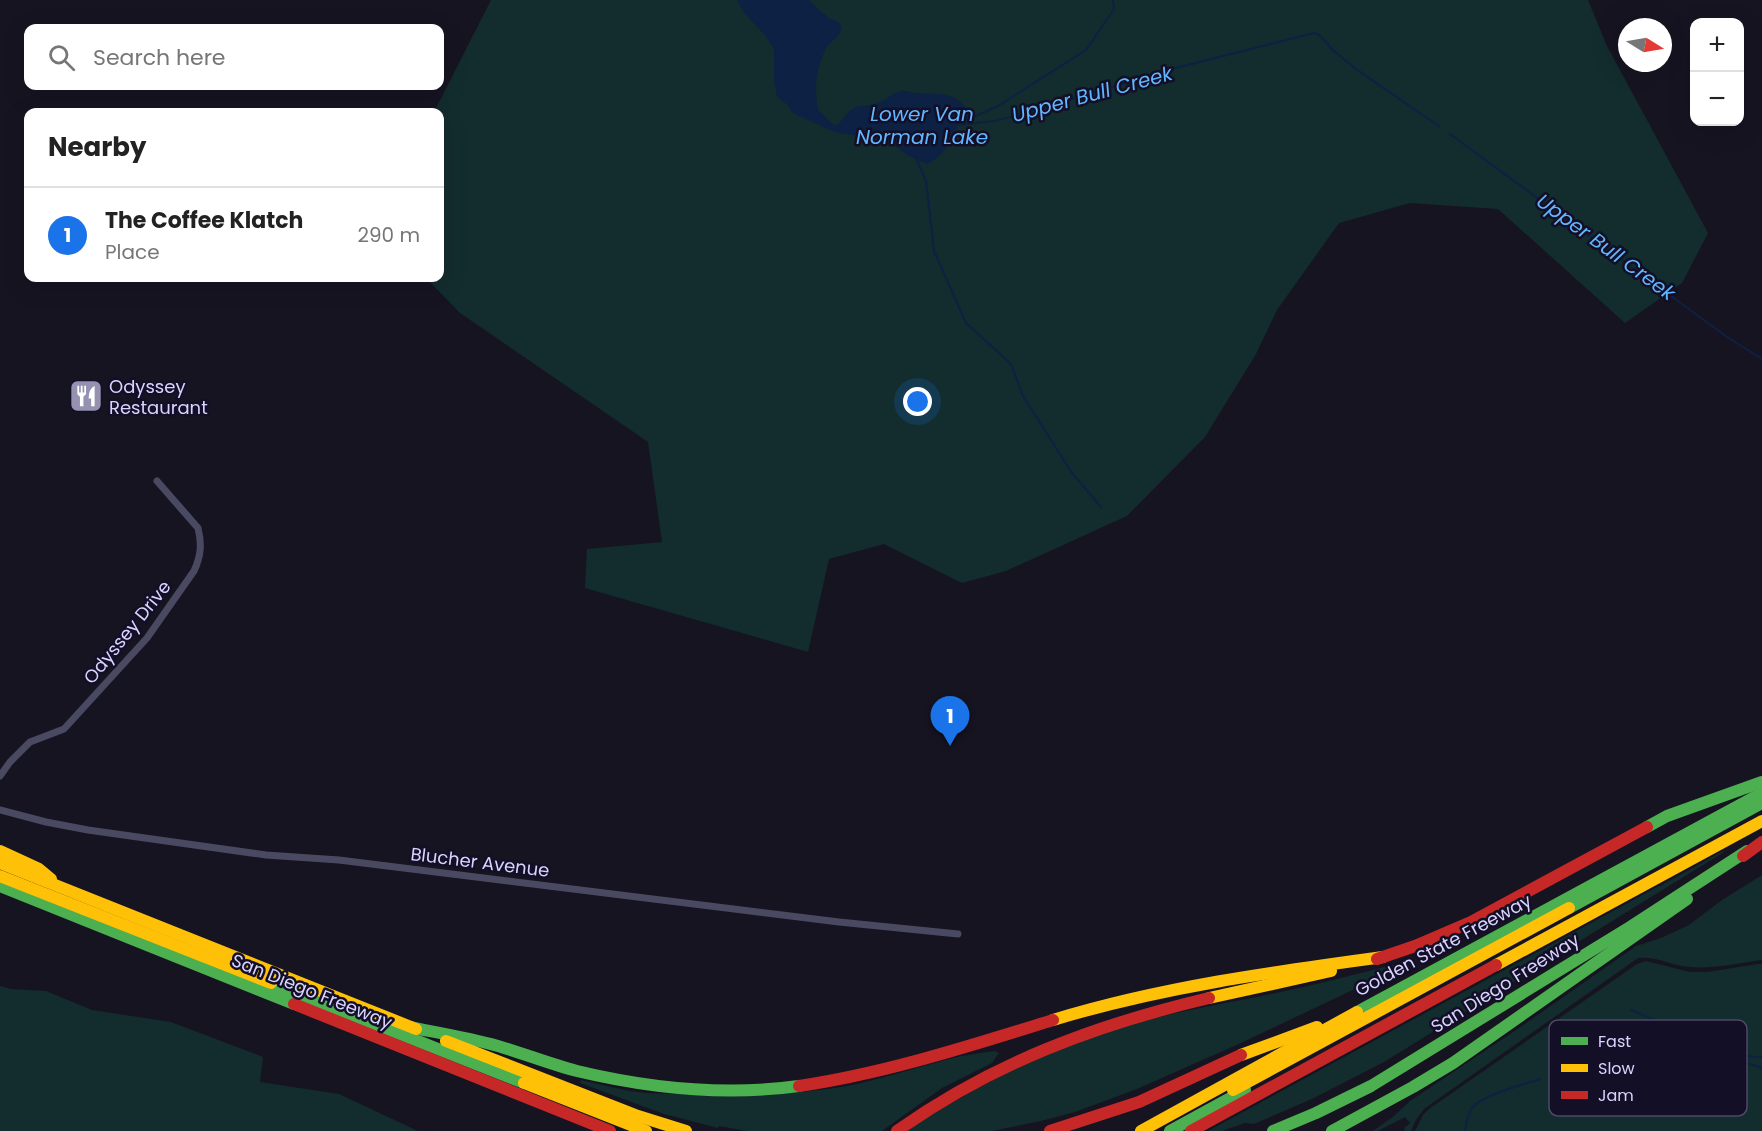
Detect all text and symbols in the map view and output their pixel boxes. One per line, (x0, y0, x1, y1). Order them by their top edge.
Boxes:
north arrow (1618, 18, 1672, 72)
map controls (1690, 18, 1744, 126)
button: + (1690, 18, 1744, 72)
search box (24, 24, 444, 90)
icon: search (45, 41, 78, 74)
text: Search here (93, 42, 226, 73)
water label: Upper Bull Creek (1009, 59, 1177, 129)
button: − (1690, 72, 1744, 126)
water label: Lower Van Norman Lake (856, 100, 988, 151)
text: Nearby (48, 129, 146, 165)
water label: Upper Bull Creek (1531, 187, 1682, 308)
text: The Coffee Klatch (105, 205, 303, 236)
text: 1 (64, 221, 71, 249)
text: 290 m (357, 221, 420, 249)
text: Place (105, 238, 160, 266)
place label: Odyssey Restaurant (109, 374, 208, 420)
restaurant icon: Odyssey Restaurant (68, 378, 104, 414)
your location (903, 387, 932, 416)
street label: Odyssey Drive (77, 575, 177, 689)
pin: 1 (930, 696, 970, 746)
street label: Blucher Avenue (409, 841, 551, 883)
street label: Golden State Freeway (1350, 888, 1536, 1002)
street label: San Diego Freeway (1426, 927, 1584, 1039)
street label: San Diego Freeway (228, 947, 396, 1035)
legend (1549, 1020, 1747, 1116)
text: Fast (1598, 1030, 1631, 1053)
text: Slow (1598, 1057, 1635, 1080)
text: Jam (1598, 1084, 1634, 1107)

